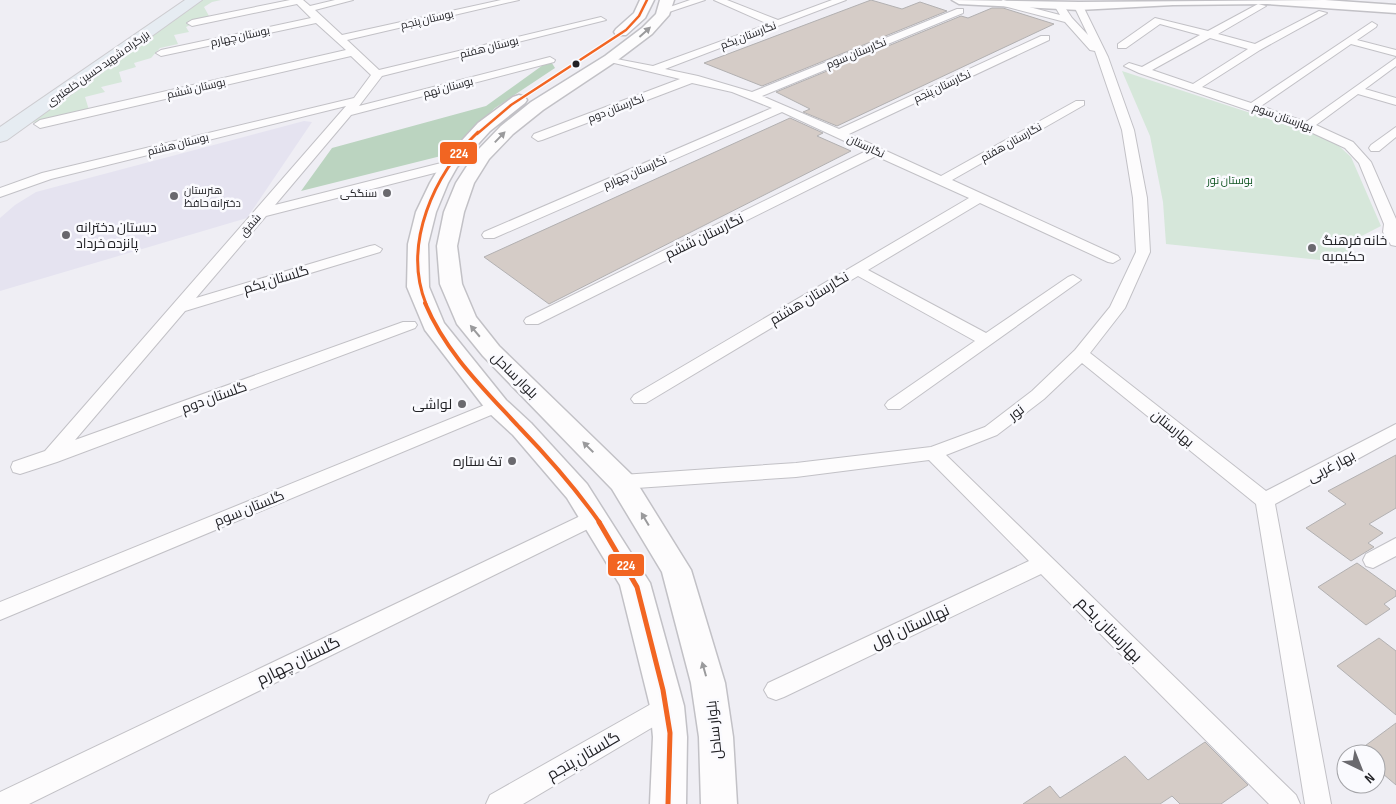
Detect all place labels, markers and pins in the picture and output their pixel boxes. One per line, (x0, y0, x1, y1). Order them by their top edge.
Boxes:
unlabelled marker (571, 59, 581, 69)
place label: هنرستان دخترانه حافظ (184, 184, 241, 210)
place label: سنگکی (340, 187, 377, 200)
marker: سنگکی (381, 187, 393, 199)
marker: هنرستان دخترانه حافظ (168, 190, 180, 202)
place label: دبستان دخترانه پانزده خرداد (76, 219, 157, 253)
marker: دبستان دخترانه پانزده خرداد (60, 229, 72, 241)
place label: خانه فرهنگ حکیمیه (1322, 232, 1387, 265)
marker: خانه فرهنگ حکیمیه (1306, 242, 1318, 254)
place label: لواشی (412, 396, 452, 413)
marker: لواشی (456, 398, 468, 410)
place label: تک ستاره (453, 453, 502, 470)
marker: تک ستاره (506, 455, 518, 467)

